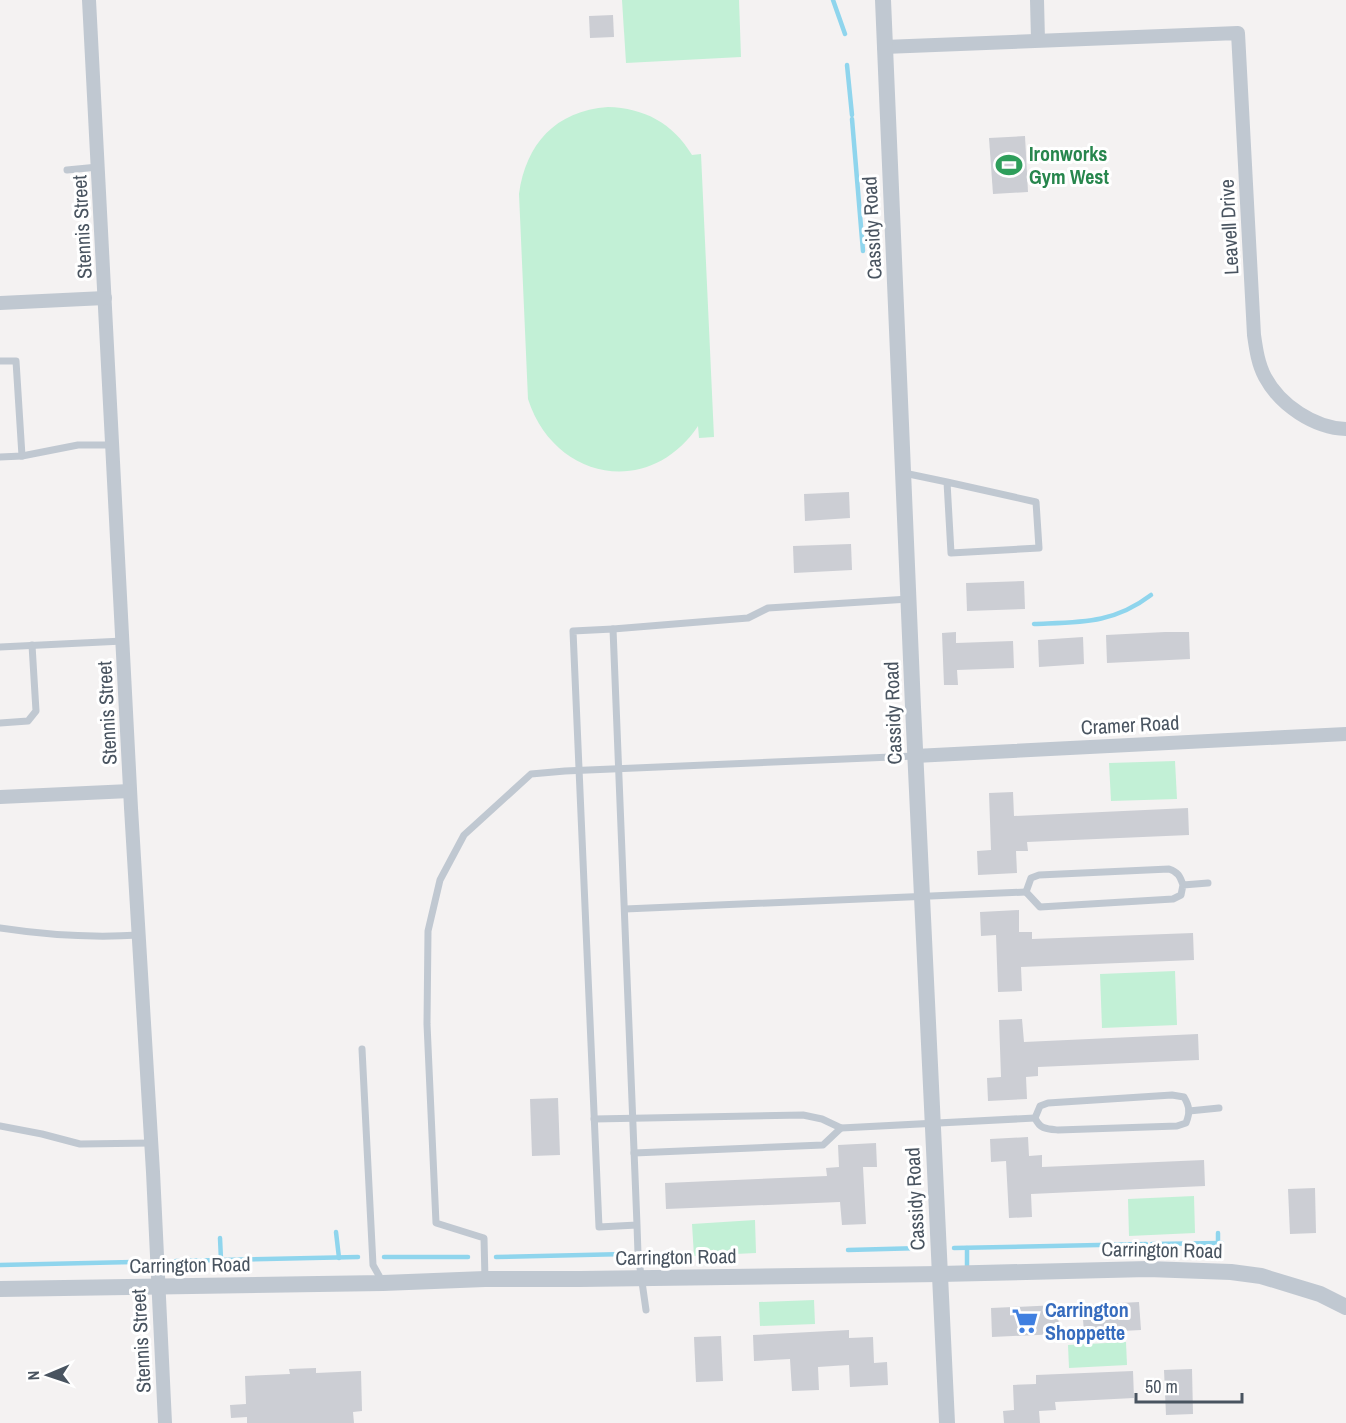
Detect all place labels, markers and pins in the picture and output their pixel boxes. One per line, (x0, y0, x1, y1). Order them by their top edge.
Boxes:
place label: Ironworks Gym West (1029, 140, 1109, 190)
sports icon: Ironworks Gym West (994, 150, 1024, 180)
place label: Carrington Shoppette (1045, 1296, 1129, 1346)
supermarket icon: Carrington Shoppette (1010, 1306, 1040, 1336)

